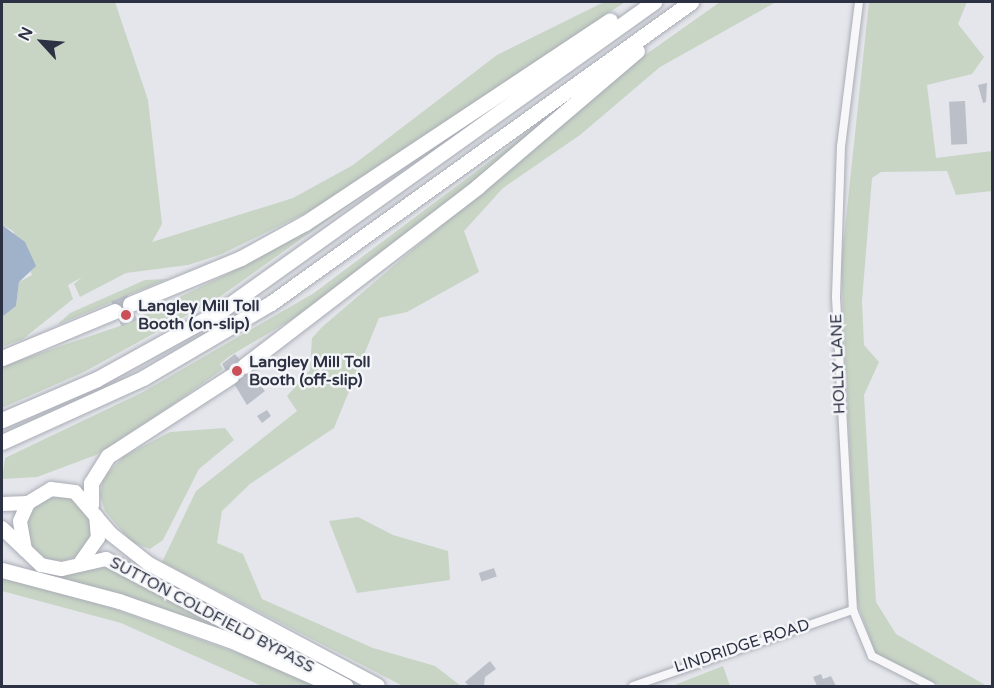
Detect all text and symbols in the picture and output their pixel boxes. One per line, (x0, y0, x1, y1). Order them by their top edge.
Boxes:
north arrow (12, 12, 72, 72)
text: N (14, 24, 38, 44)
place label: Langley Mill Toll Booth (on-slip) (138, 296, 260, 334)
marker: Langley Mill Toll Booth (on-slip) (119, 308, 133, 322)
street label: HOLLY LANE (827, 314, 849, 414)
place label: Langley Mill Toll Booth (off-slip) (249, 352, 371, 390)
marker: Langley Mill Toll Booth (off-slip) (230, 364, 244, 378)
street label: SUTTON COLDFIELD BYPASS (107, 553, 317, 677)
street label: LINDRIDGE ROAD (672, 615, 812, 677)

